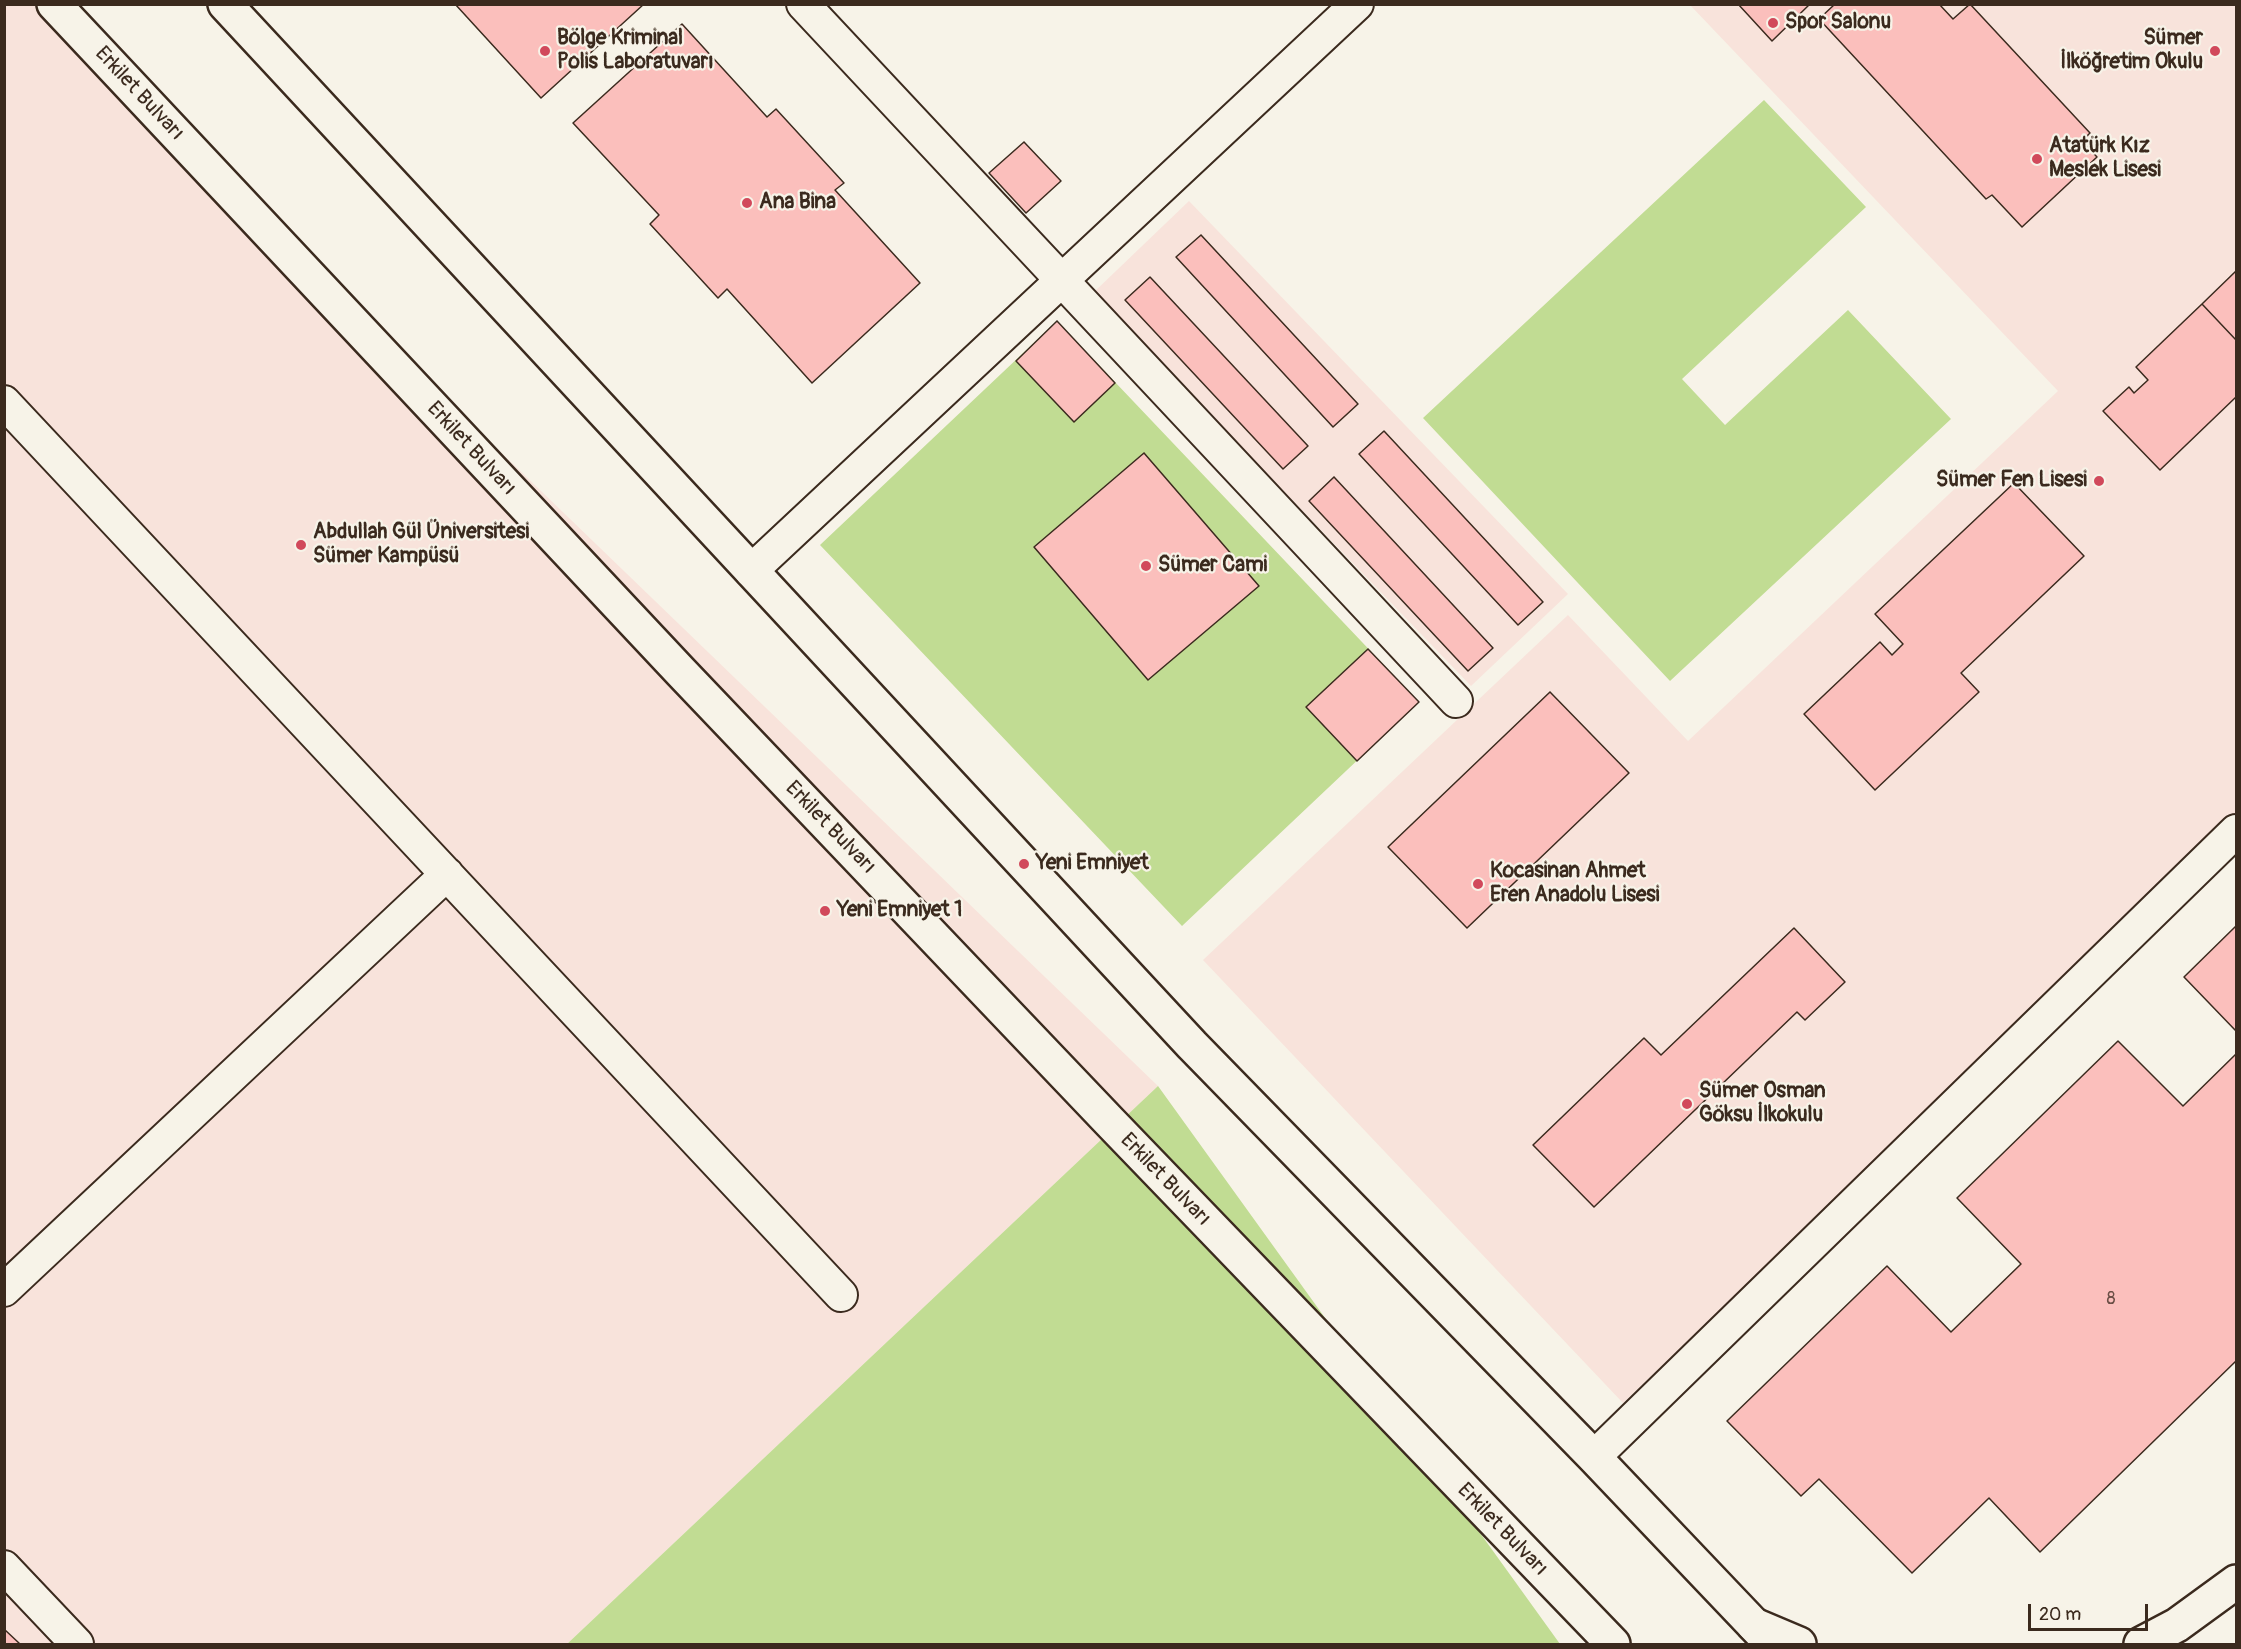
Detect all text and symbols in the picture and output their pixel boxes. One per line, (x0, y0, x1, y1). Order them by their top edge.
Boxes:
place label: Spor Salonu (1785, 10, 1891, 36)
marker: Spor Salonu (1766, 16, 1780, 30)
place label: Bölge Kriminal Polis Laboratuvarı (557, 26, 714, 76)
place label: Sümer İlköğretim Okulu (2060, 26, 2203, 76)
street label: Erkilet Bulvarı (89, 42, 189, 146)
marker: Bölge Kriminal Polis Laboratuvarı (538, 44, 552, 58)
marker: Sümer İlköğretim Okulu (2208, 44, 2222, 58)
place label: Atatürk Kız Meslek Lisesi (2049, 134, 2161, 184)
marker: Atatürk Kız Meslek Lisesi (2030, 152, 2044, 166)
place label: Ana Bina (759, 190, 836, 216)
marker: Ana Bina (740, 196, 754, 210)
street label: Erkilet Bulvarı (421, 397, 521, 501)
place label: Sümer Fen Lisesi (1936, 468, 2087, 494)
marker: Sümer Fen Lisesi (2092, 474, 2106, 488)
place label: Abdullah Gül Üniversitesi Sümer Kampüsü (313, 520, 529, 570)
marker: Abdullah Gül Üniversitesi Sümer Kampüsü (294, 538, 308, 552)
place label: Sümer Cami (1158, 553, 1267, 579)
marker: Sümer Cami (1139, 559, 1153, 573)
street label: Erkilet Bulvarı (780, 776, 880, 880)
place label: Yeni Emniyet (1036, 851, 1149, 877)
marker: Yeni Emniyet (1017, 857, 1031, 871)
place label: Kocasinan Ahmet Eren Anadolu Lisesi (1490, 859, 1659, 909)
marker: Kocasinan Ahmet Eren Anadolu Lisesi (1471, 877, 1485, 891)
place label: Yeni Emniyet 1 (837, 898, 963, 924)
marker: Yeni Emniyet 1 (818, 904, 832, 918)
place label: Sümer Osman Göksu İlkokulu (1699, 1079, 1826, 1129)
marker: Sümer Osman Göksu İlkokulu (1680, 1097, 1694, 1111)
street label: Erkilet Bulvarı (1115, 1128, 1215, 1232)
house number: 8 (2106, 1288, 2116, 1310)
street label: Erkilet Bulvarı (1452, 1478, 1552, 1582)
scale bar (2031, 1592, 2151, 1630)
text: 20 m (2039, 1603, 2081, 1626)

